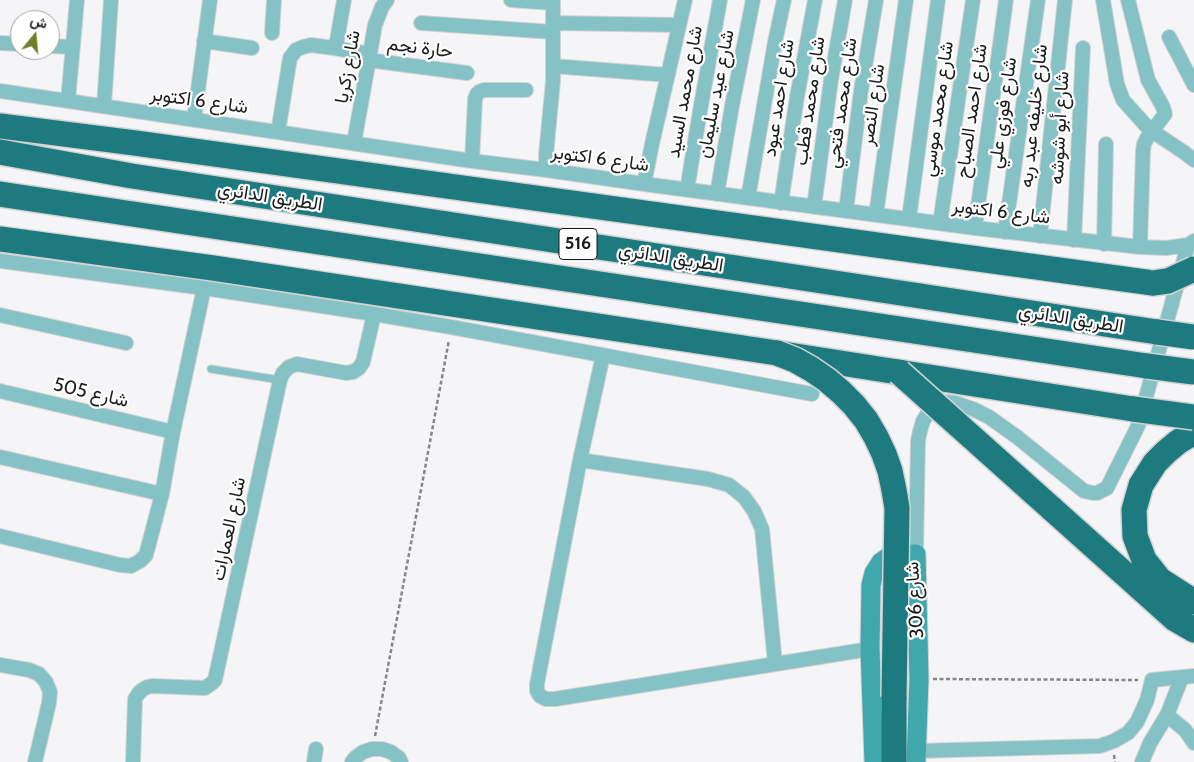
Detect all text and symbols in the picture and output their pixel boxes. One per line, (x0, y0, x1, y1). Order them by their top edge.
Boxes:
north arrow (10, 10, 60, 60)
text: ش (28, 11, 50, 33)
street label: شارع محمد السيد (662, 24, 708, 160)
street label: شارع عيد سليمان (692, 28, 740, 160)
street label: شارع زكريا (330, 29, 366, 105)
street label: حارة نجم (386, 33, 454, 63)
street label: شارع محمد قطب (790, 35, 830, 167)
street label: شارع محمد فتحي (822, 36, 862, 170)
street label: شارع احمد عبود (758, 37, 800, 159)
street label: شارع محمد موسي (917, 40, 959, 178)
street label: شارع احمد الصباح (951, 42, 993, 180)
street label: شارع خليفه عبد ربه (1015, 43, 1053, 189)
street label: شارع فوزي علي (984, 56, 1022, 170)
street label: شارع النصر (856, 63, 890, 147)
street label: شارع أبو شوشه (1046, 71, 1074, 185)
street label: شارع 6 اكتوبر (149, 83, 249, 119)
street label: شارع 6 اكتوبر (550, 141, 650, 177)
street label: الطريق الدائري (216, 177, 324, 217)
street label: شارع 6 اكتوبر (951, 195, 1051, 229)
road number: 516 (559, 228, 597, 260)
street label: الطريق الدائري (617, 238, 725, 278)
street label: الطريق الدائري (1017, 299, 1125, 339)
street label: شارع 505 (51, 373, 131, 413)
street label: شارع العمارات (207, 475, 251, 583)
street label: شارع 306 (901, 561, 929, 639)

